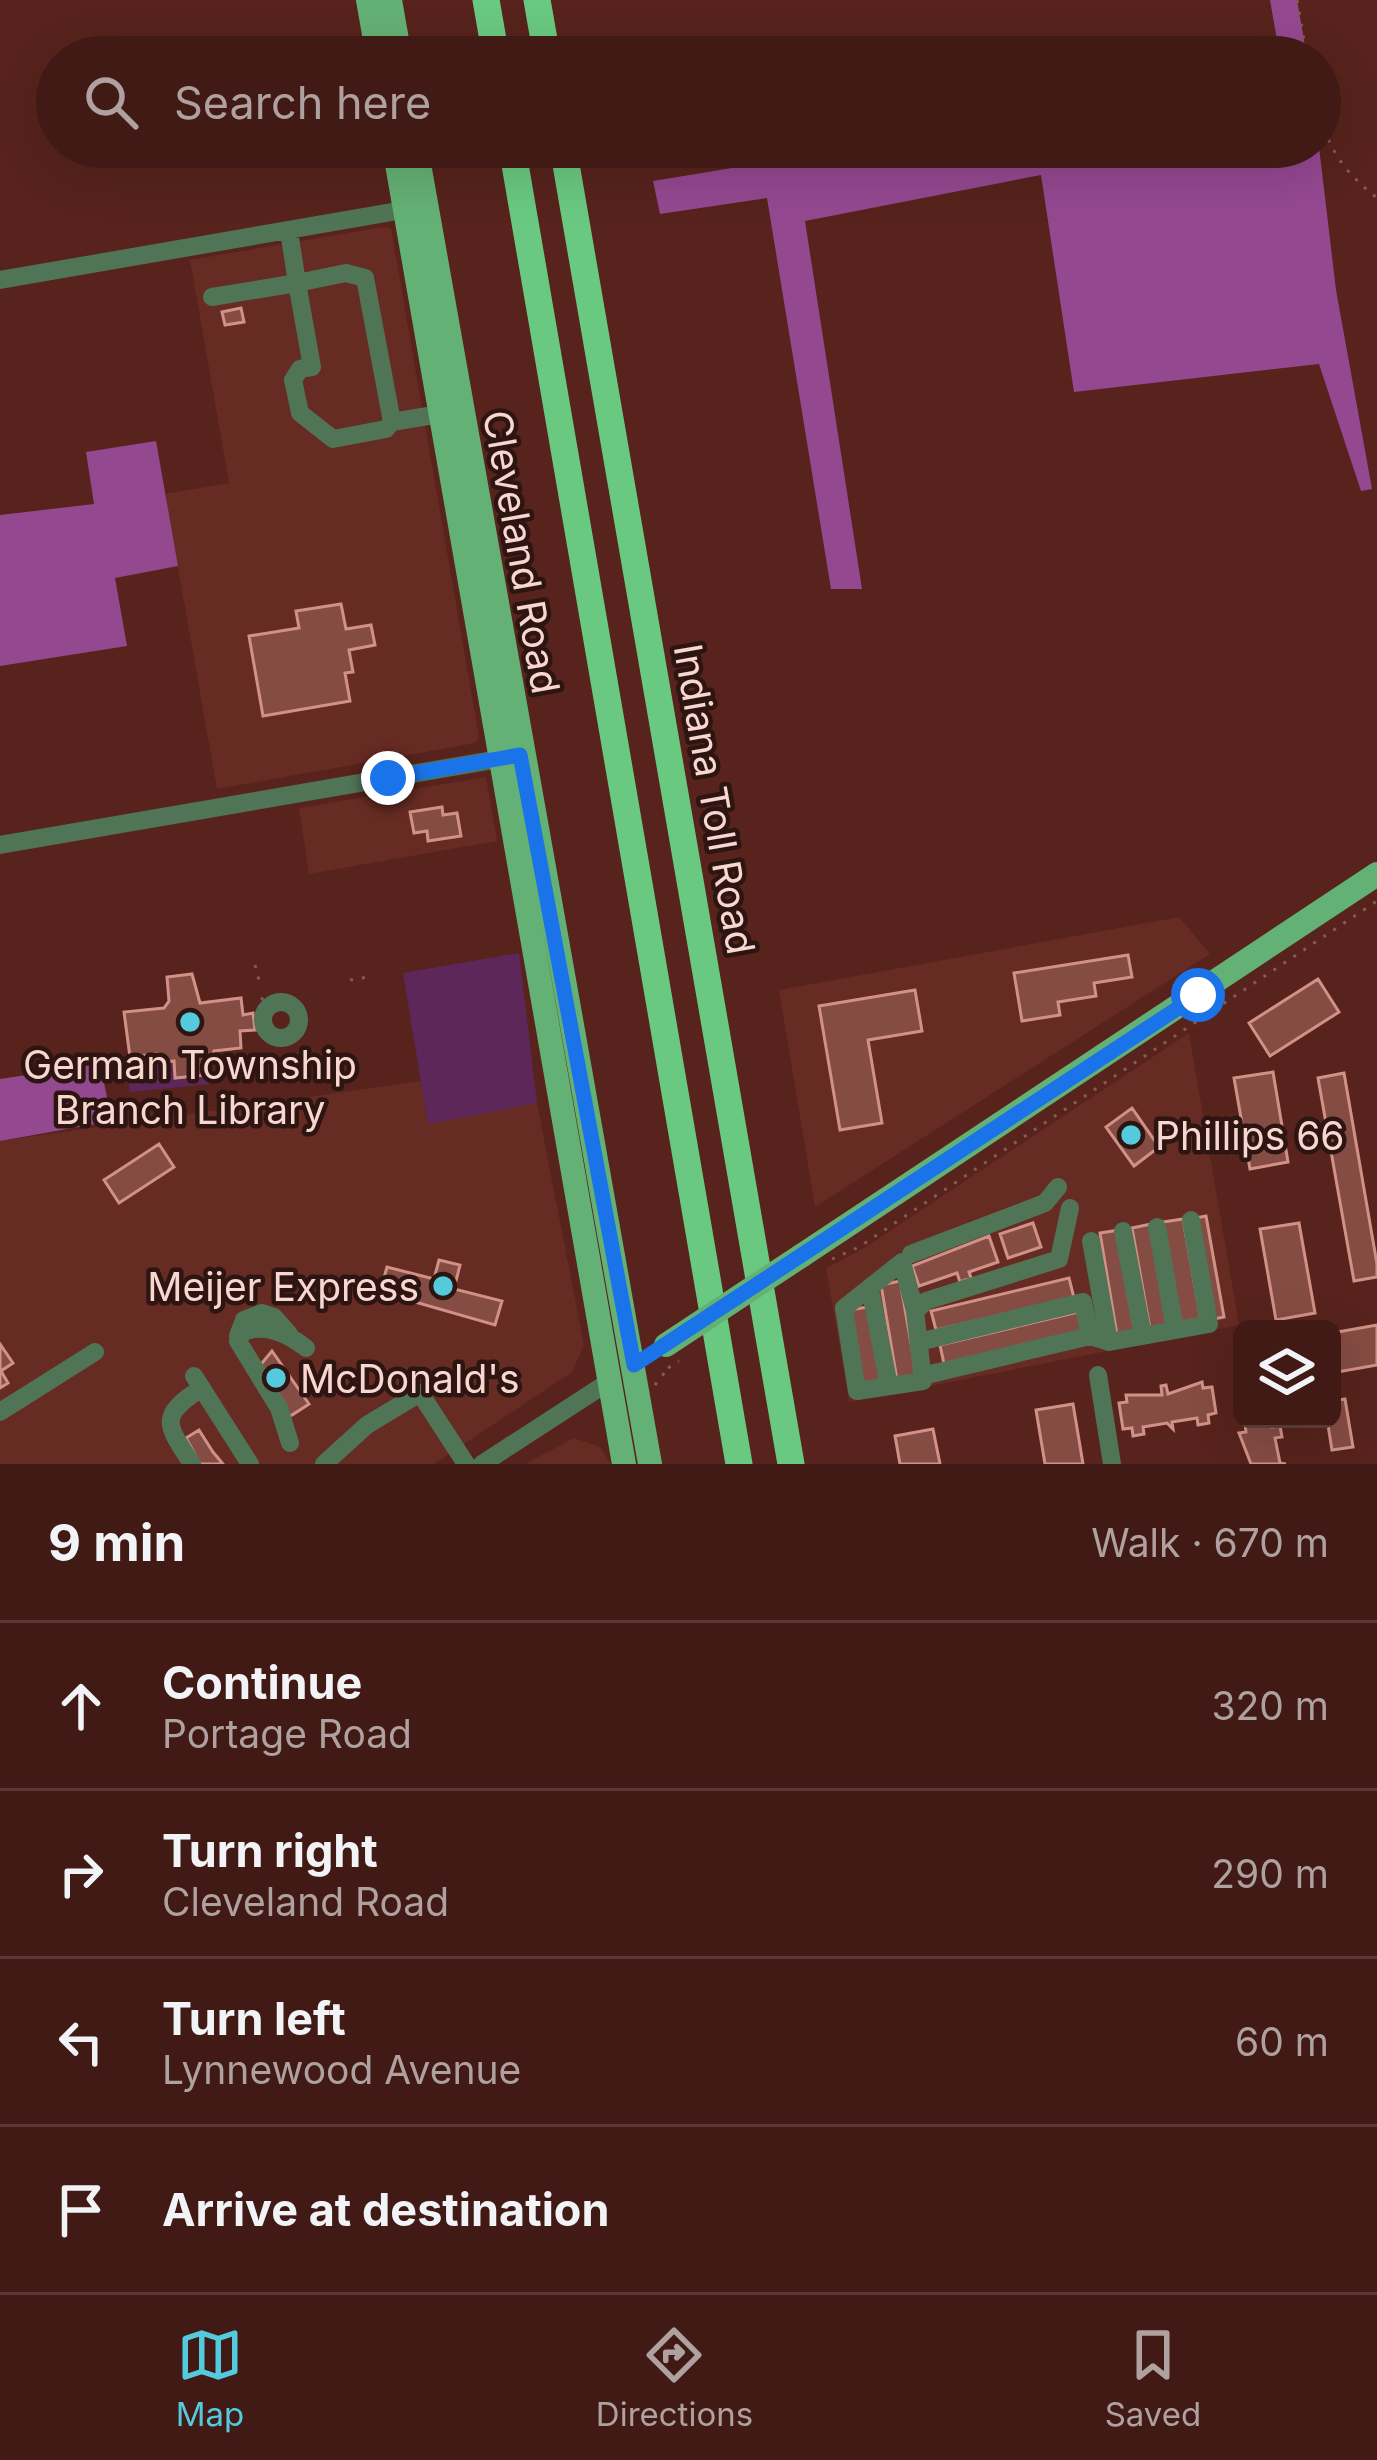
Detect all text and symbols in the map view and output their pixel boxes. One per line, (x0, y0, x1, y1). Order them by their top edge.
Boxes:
search box (36, 36, 1341, 168)
icon: search (78, 69, 144, 135)
text: Search here (174, 75, 431, 130)
street label: Cleveland Road (474, 407, 570, 697)
street label: Indiana Toll Road (665, 640, 765, 958)
route end (361, 751, 415, 805)
route start (1171, 968, 1225, 1022)
marker: German Township Branch Library (177, 1009, 203, 1035)
place label: German Township Branch Library (23, 1041, 357, 1133)
place label: Phillips 66 (1155, 1112, 1345, 1159)
marker: Phillips 66 (1118, 1122, 1144, 1148)
place label: Meijer Express (147, 1263, 419, 1310)
marker: Meijer Express (430, 1273, 456, 1299)
map controls (1233, 1320, 1341, 1428)
button: layers (1233, 1320, 1341, 1428)
place label: McDonald's (300, 1355, 520, 1402)
marker: McDonald's (263, 1365, 289, 1391)
text: 9 min (48, 1512, 185, 1573)
text: Walk · 670 m (1091, 1519, 1329, 1566)
text: Continue (162, 1655, 362, 1710)
icon: ahead (48, 1673, 114, 1739)
text: 320 m (1211, 1682, 1329, 1729)
text: Portage Road (162, 1710, 412, 1757)
text: Turn right (162, 1823, 378, 1878)
icon: right (48, 1841, 114, 1907)
text: 290 m (1211, 1850, 1329, 1897)
text: Cleveland Road (162, 1878, 449, 1925)
text: Turn left (162, 1991, 346, 2046)
icon: left (48, 2009, 114, 2075)
text: 60 m (1235, 2018, 1329, 2065)
text: Lynnewood Avenue (162, 2046, 521, 2093)
icon: arrive (48, 2177, 114, 2243)
text: Arrive at destination (162, 2182, 609, 2237)
tab: Map (176, 2322, 244, 2434)
tab: Directions (596, 2322, 753, 2434)
tab: Saved (1105, 2322, 1201, 2434)

